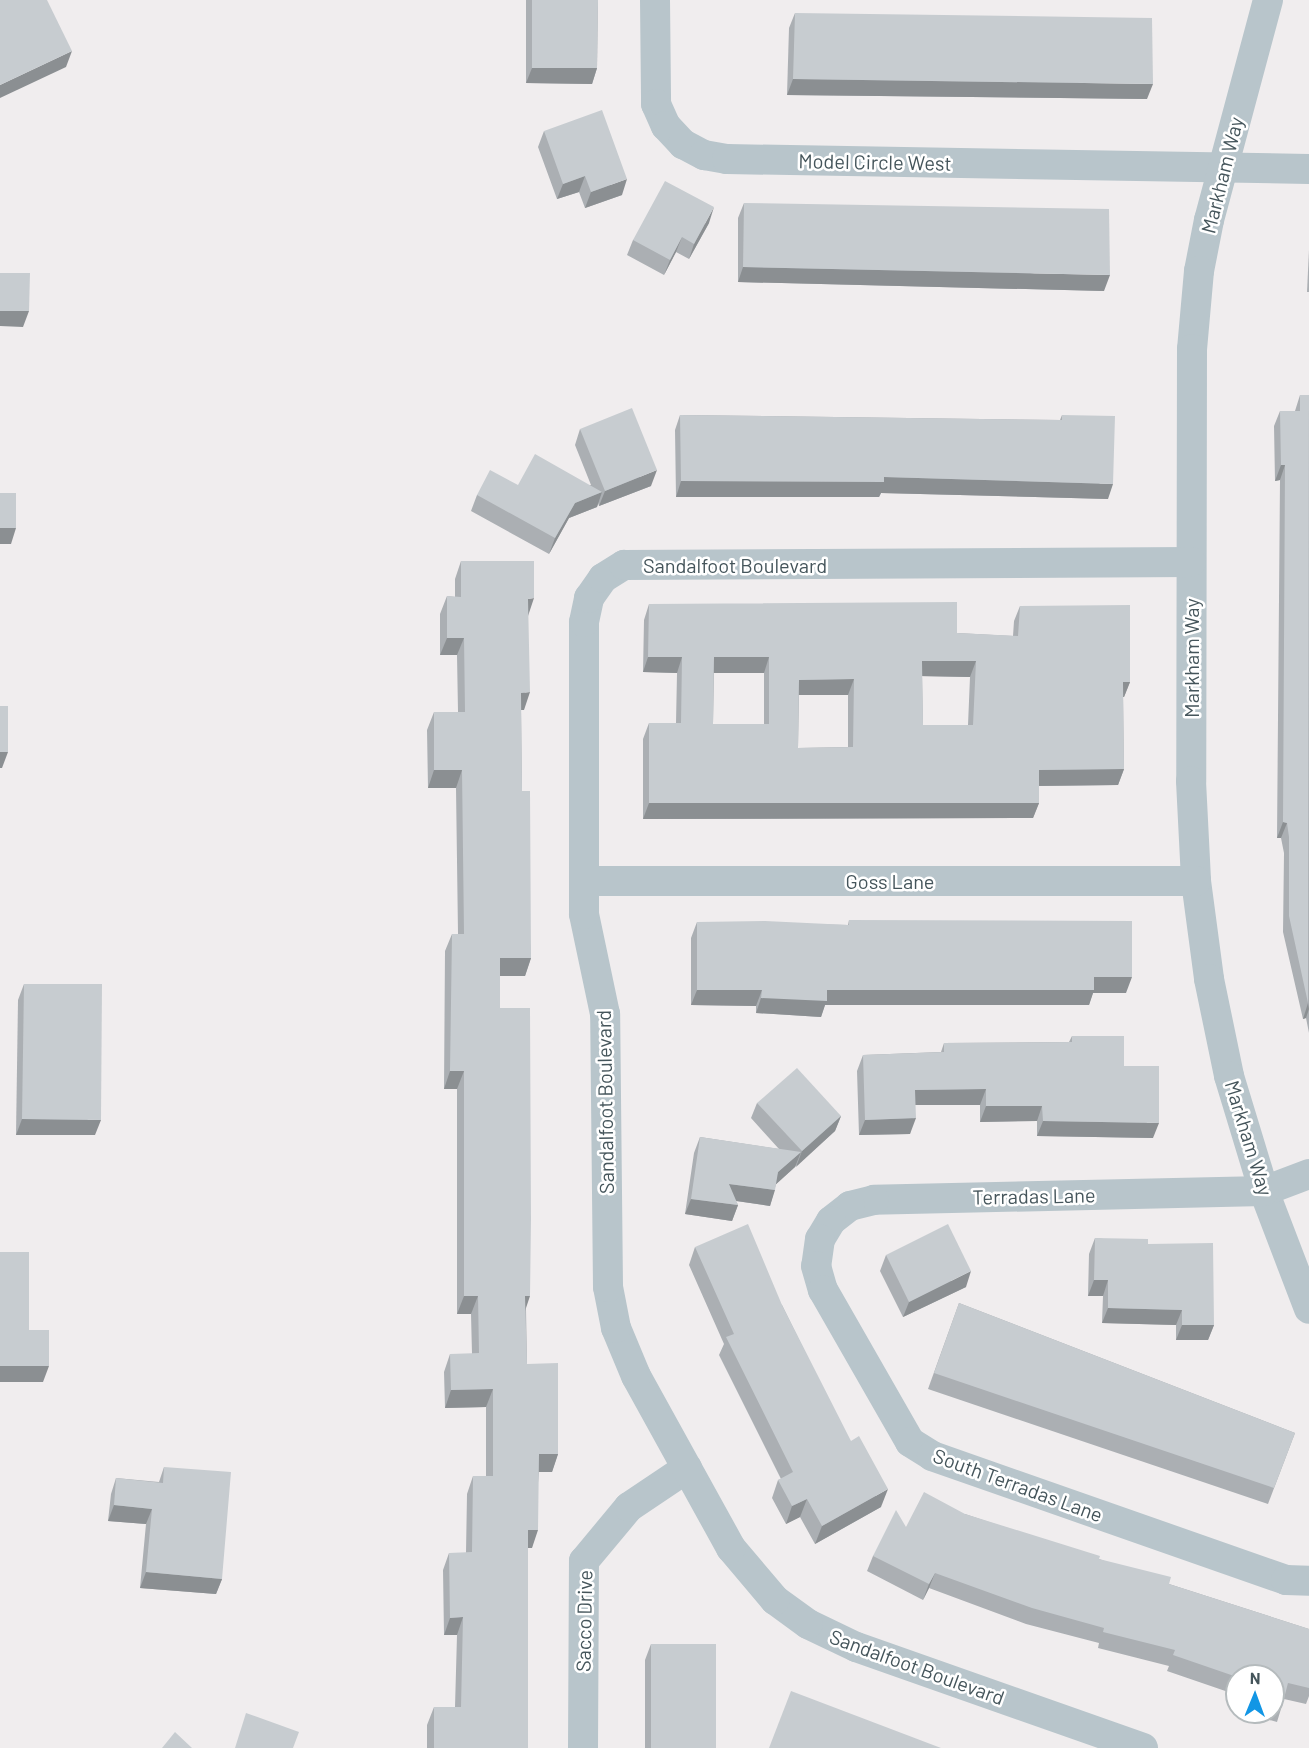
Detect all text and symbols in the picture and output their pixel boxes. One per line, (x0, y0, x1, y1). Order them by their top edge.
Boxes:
street label: Markham Way (1196, 114, 1248, 236)
street label: Model Circle West (798, 149, 952, 175)
street label: Sandalfoot Boulevard (643, 553, 827, 577)
street label: Markham Way (1179, 598, 1203, 718)
street label: Goss Lane (846, 869, 934, 893)
street label: Sandalfoot Boulevard (591, 1010, 619, 1194)
street label: Markham Way (1220, 1077, 1278, 1199)
street label: Terradas Lane (972, 1183, 1096, 1209)
street label: South Terradas Lane (930, 1443, 1106, 1527)
street label: Sacco Drive (571, 1570, 597, 1672)
street label: Sandalfoot Boulevard (826, 1624, 1008, 1710)
north arrow (1225, 1664, 1285, 1724)
text: N (1250, 1668, 1261, 1687)

